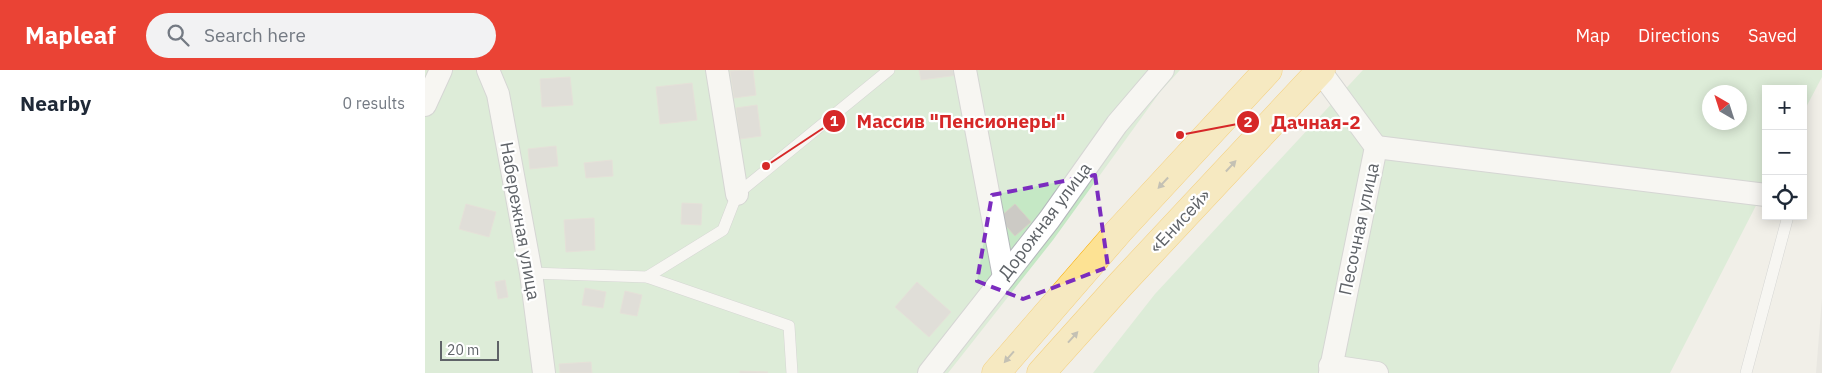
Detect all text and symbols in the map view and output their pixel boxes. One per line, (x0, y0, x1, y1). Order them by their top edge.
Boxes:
search box (146, 13, 496, 58)
text: Mapleaf (25, 19, 116, 51)
icon: search (164, 21, 192, 49)
text: Search here (204, 23, 306, 47)
text: Map (1575, 24, 1610, 47)
text: Directions (1638, 24, 1720, 47)
text: Saved (1748, 24, 1797, 47)
north arrow (1702, 85, 1747, 130)
map controls (1762, 85, 1807, 220)
button: + (1762, 85, 1807, 130)
text: Nearby (20, 89, 91, 117)
text: 0 results (342, 93, 405, 113)
callout: Массив "Пенсионеры" (821, 104, 1075, 138)
callout: Дачная-2 (1236, 105, 1370, 139)
text: Массив "Пенсионеры" (857, 109, 1065, 133)
text: Дачная-2 (1271, 110, 1361, 134)
text: 1 (829, 111, 839, 130)
text: 2 (1243, 112, 1253, 131)
button: − (1762, 130, 1807, 175)
street label: Набережная улица (495, 140, 546, 302)
street label: Дорожная улица (993, 157, 1096, 284)
one-way arrow (1225, 160, 1237, 172)
street label: Песочная улица (1333, 160, 1384, 297)
button: locate (1762, 175, 1807, 220)
one-way arrow (1158, 176, 1169, 189)
street label: «Енисей» (1144, 184, 1215, 258)
one-way arrow (1068, 330, 1079, 343)
scale bar (440, 338, 499, 361)
text: 20 m (447, 341, 479, 359)
one-way arrow (1004, 350, 1015, 363)

